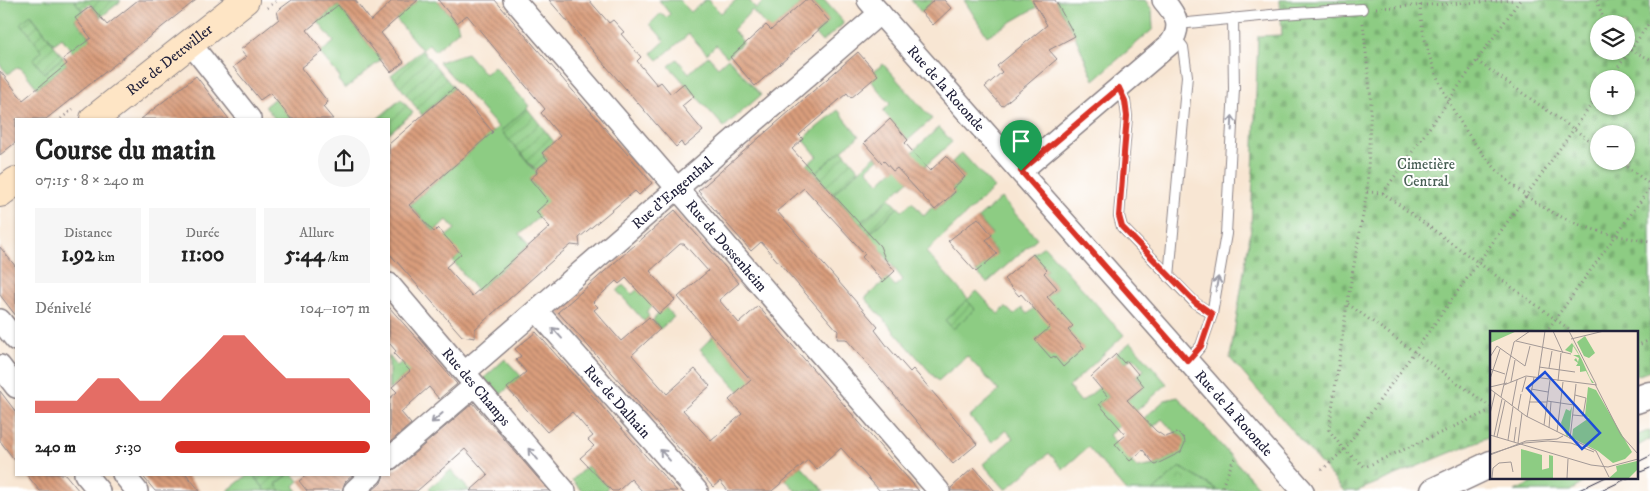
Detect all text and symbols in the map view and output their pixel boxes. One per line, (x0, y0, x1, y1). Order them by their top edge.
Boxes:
map controls (1590, 15, 1635, 170)
button: layers (1590, 15, 1635, 60)
street label: Rue de Dettwiller (123, 20, 217, 100)
street label: Rue de la Rotonde (903, 42, 989, 136)
button: + (1590, 70, 1635, 115)
one-way arrow (1228, 115, 1237, 131)
pin (1000, 120, 1042, 171)
button: − (1590, 125, 1635, 170)
icon: arrive (1007, 127, 1035, 155)
text: Course du matin (35, 133, 215, 168)
button: share (318, 135, 370, 187)
street label: Rue d'Engenthal (628, 152, 717, 233)
park label: Cimetière Central (1397, 155, 1455, 191)
text: 07:15 · 8 × 240 m (35, 170, 144, 190)
street label: Rue de Dossenheim (681, 196, 771, 296)
text: Distance (64, 224, 112, 242)
text: Durée (185, 224, 219, 242)
text: Allure (299, 224, 334, 242)
text: 1.92 (61, 242, 95, 268)
text: 11:00 (181, 242, 224, 268)
text: 5:44 (285, 242, 325, 268)
text: km (95, 248, 115, 266)
text: /km (325, 248, 349, 266)
one-way arrow (1213, 277, 1223, 293)
text: Dénivelé (35, 298, 91, 318)
text: 104–107 m (300, 298, 370, 318)
one-way arrow (551, 327, 563, 340)
inset map (1490, 331, 1638, 478)
street label: Rue des Champs (438, 344, 515, 430)
street label: Rue de Dalhain (579, 361, 655, 442)
street label: Rue de la Rotonde (1191, 367, 1277, 460)
one-way arrow (431, 412, 444, 423)
text: 240 m (35, 437, 76, 457)
text: 5:30 (115, 437, 142, 457)
one-way arrow (528, 448, 539, 461)
one-way arrow (659, 448, 671, 461)

